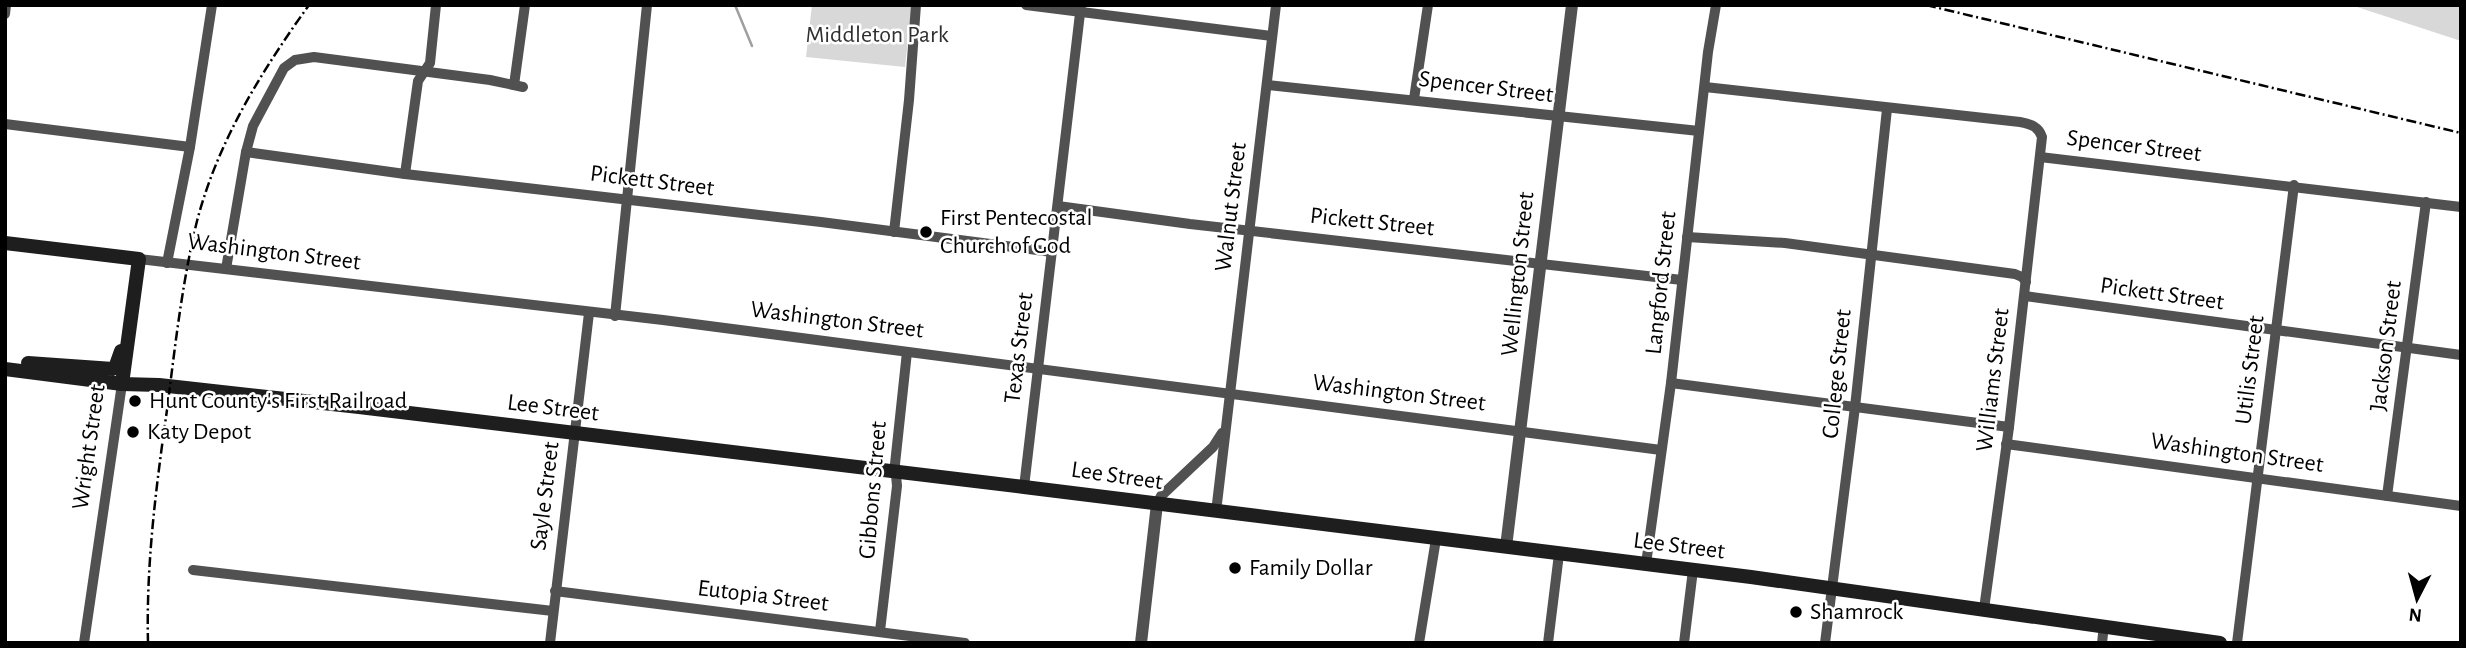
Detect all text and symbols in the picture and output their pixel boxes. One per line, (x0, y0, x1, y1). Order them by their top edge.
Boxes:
park label: Middleton Park (805, 23, 949, 47)
street label: Spencer Street (1417, 67, 1555, 107)
street label: Spencer Street (2065, 126, 2203, 166)
street label: Walnut Street (1211, 141, 1251, 273)
street label: Pickett Street (589, 161, 716, 201)
street label: Wellington Street (1497, 190, 1539, 357)
street label: Pickett Street (1309, 204, 1436, 240)
place label: First Pentecostal Church of God (940, 206, 1092, 258)
street label: Langford Street (1642, 210, 1680, 356)
marker: First Pentecostal Church of God (918, 224, 934, 240)
street label: Washington Street (186, 229, 362, 275)
street label: Pickett Street (2098, 273, 2226, 315)
street label: Jackson Street (2366, 279, 2406, 413)
street label: Texas Street (1000, 291, 1038, 405)
street label: Washington Street (749, 297, 925, 343)
street label: Williams Street (1972, 307, 2014, 453)
street label: College Street (1818, 308, 1856, 440)
street label: Utilis Street (2231, 314, 2269, 426)
street label: Washington Street (1311, 370, 1487, 416)
street label: Wright Street (68, 383, 110, 511)
place label: Hunt County's First Railroad (149, 389, 407, 413)
street label: Lee Street (506, 390, 601, 426)
marker: Hunt County's First Railroad (127, 393, 143, 409)
place label: Katy Depot (147, 420, 251, 444)
street label: Gibbons Street (855, 420, 891, 560)
marker: Katy Depot (125, 424, 141, 440)
street label: Washington Street (2149, 429, 2325, 477)
street label: Sayle Street (526, 440, 564, 552)
street label: Lee Street (1070, 458, 1165, 494)
street label: Lee Street (1632, 528, 1727, 564)
place label: Family Dollar (1249, 556, 1373, 580)
marker: Family Dollar (1227, 560, 1243, 576)
north arrow (2382, 564, 2452, 634)
street label: Eutopia Street (696, 576, 830, 616)
place label: Shamrock (1810, 600, 1903, 624)
marker: Shamrock (1788, 604, 1804, 620)
text: N (2408, 604, 2423, 625)

